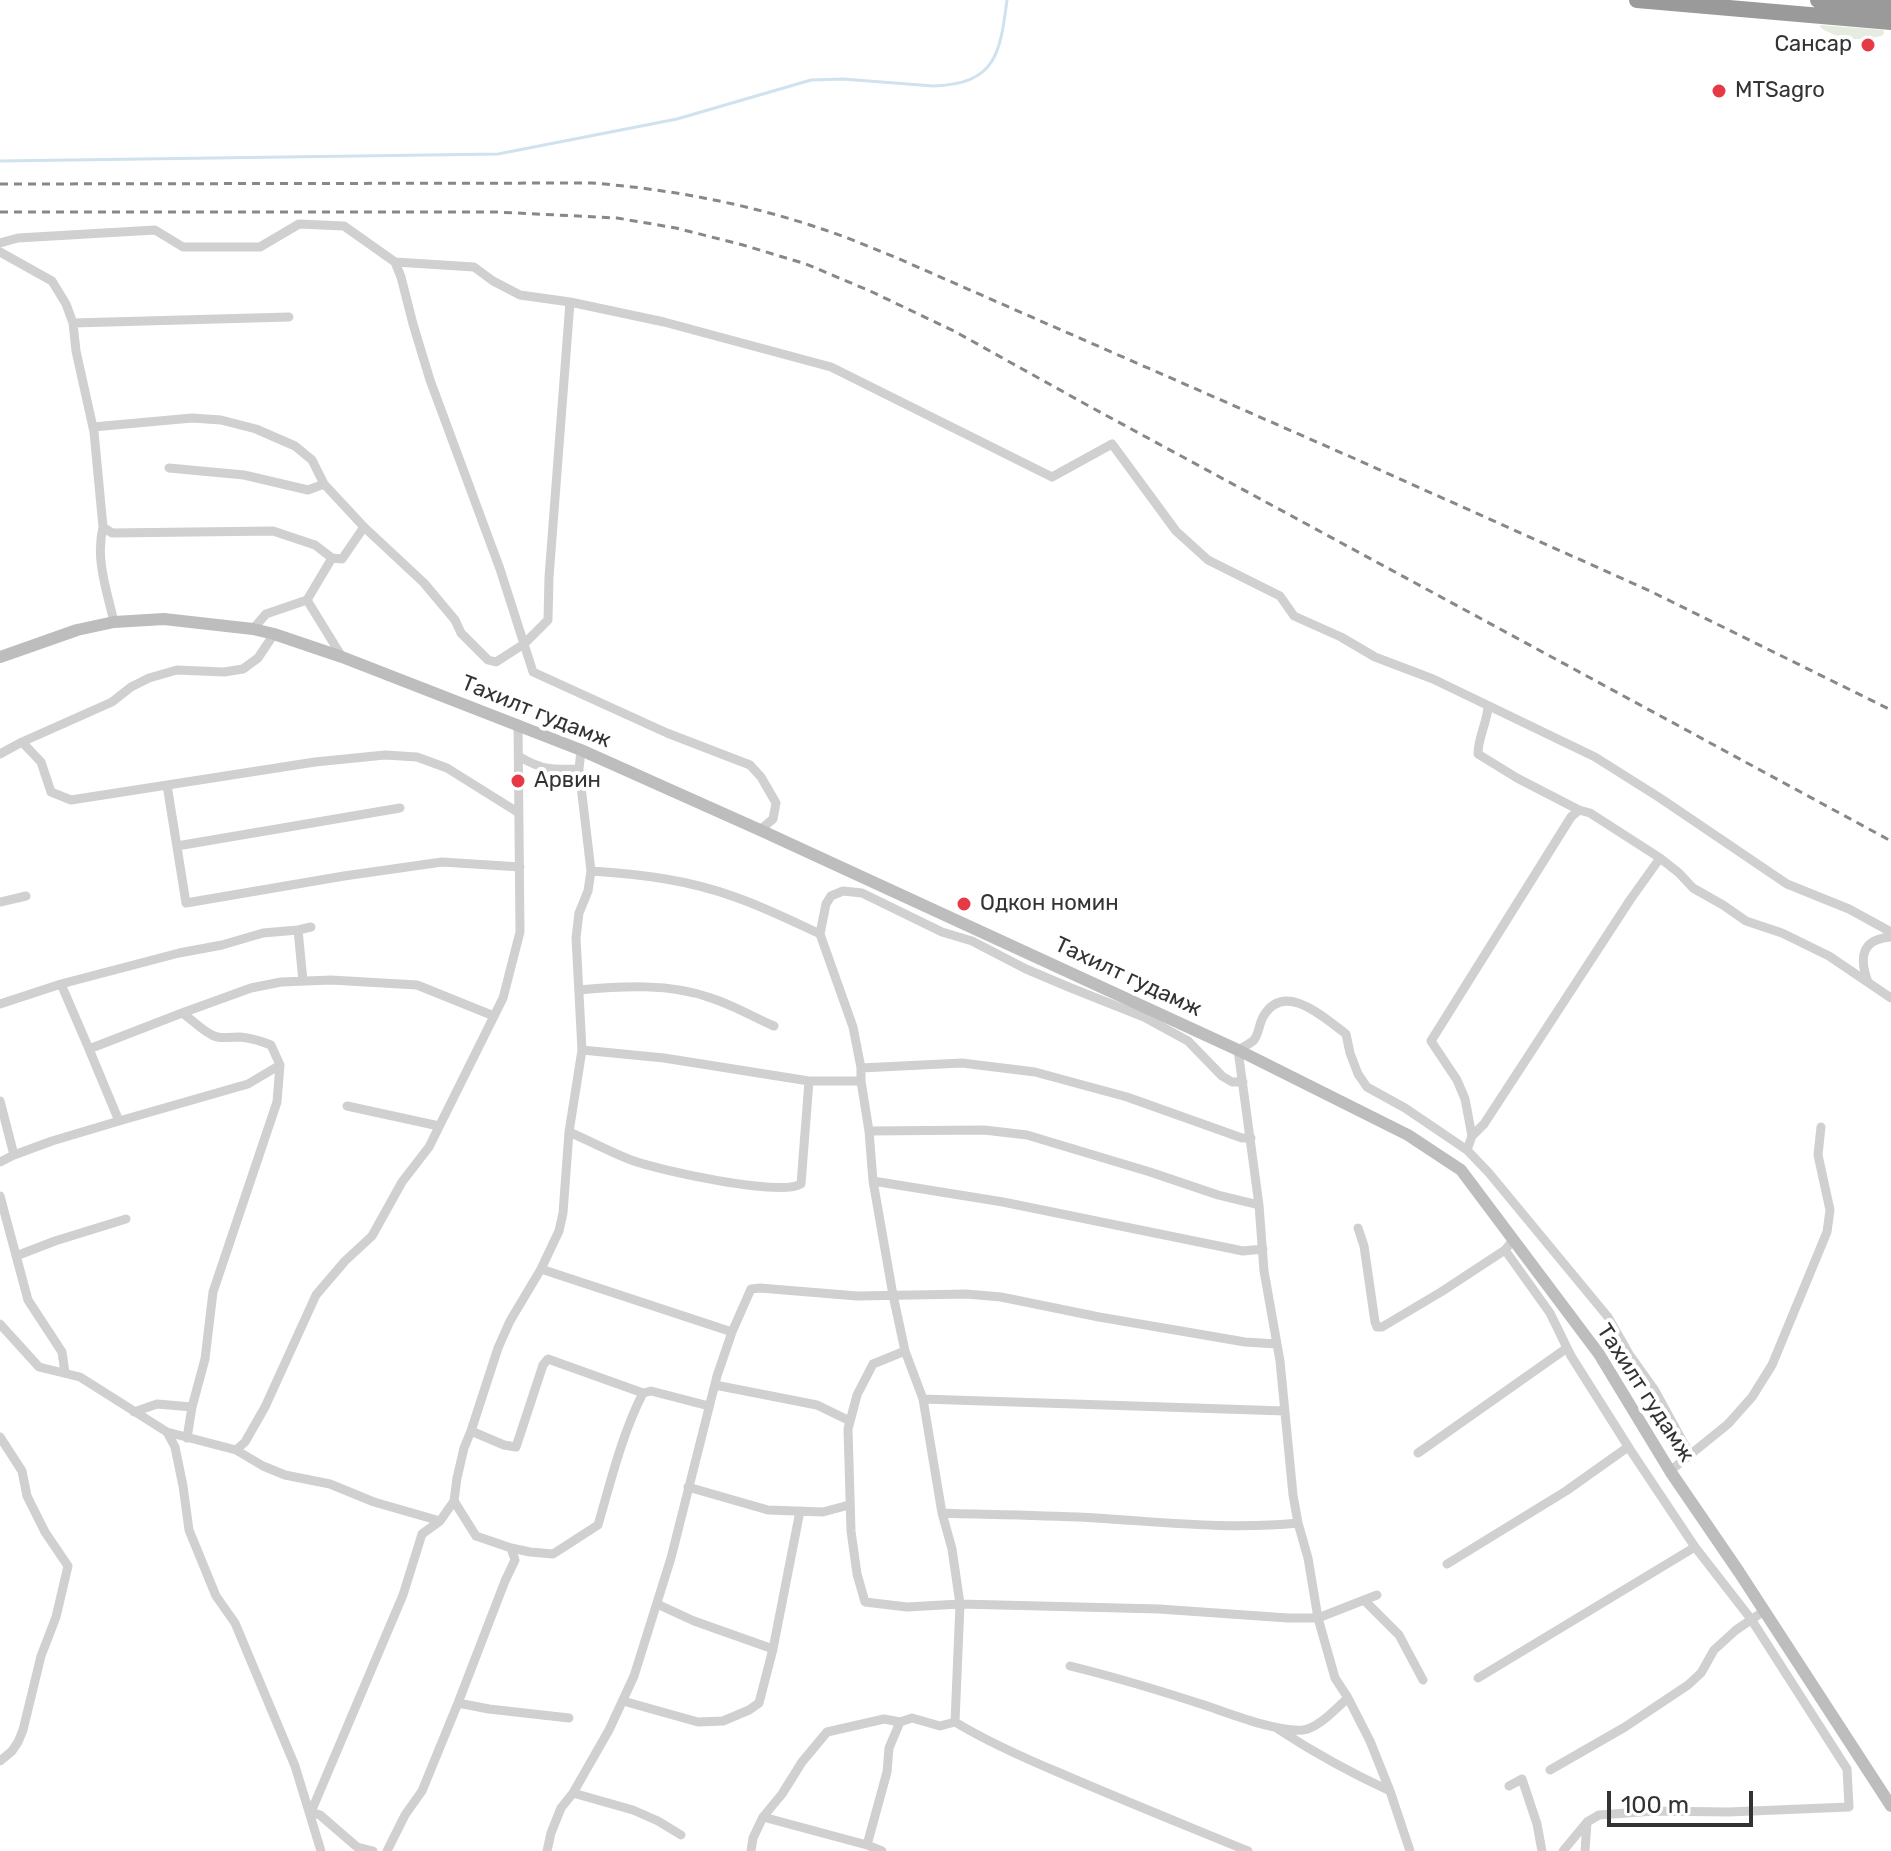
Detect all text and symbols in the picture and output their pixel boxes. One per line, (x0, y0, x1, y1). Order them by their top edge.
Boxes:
place label: Сансар (1774, 32, 1852, 58)
marker: Сансар (1859, 36, 1877, 54)
place label: MTSagro (1735, 78, 1825, 104)
marker: MTSagro (1710, 82, 1728, 100)
street label: Тахилт гудамж (457, 670, 615, 754)
place label: Арвин (534, 768, 601, 794)
marker: Арвин (509, 772, 527, 790)
place label: Одкон номин (980, 891, 1119, 917)
marker: Одкон номин (955, 895, 973, 913)
street label: Тахилт гудамж (1050, 931, 1206, 1023)
street label: Тахилт гудамж (1591, 1319, 1699, 1467)
scale bar (1611, 1775, 1757, 1825)
text: 100 m (1621, 1791, 1689, 1819)

